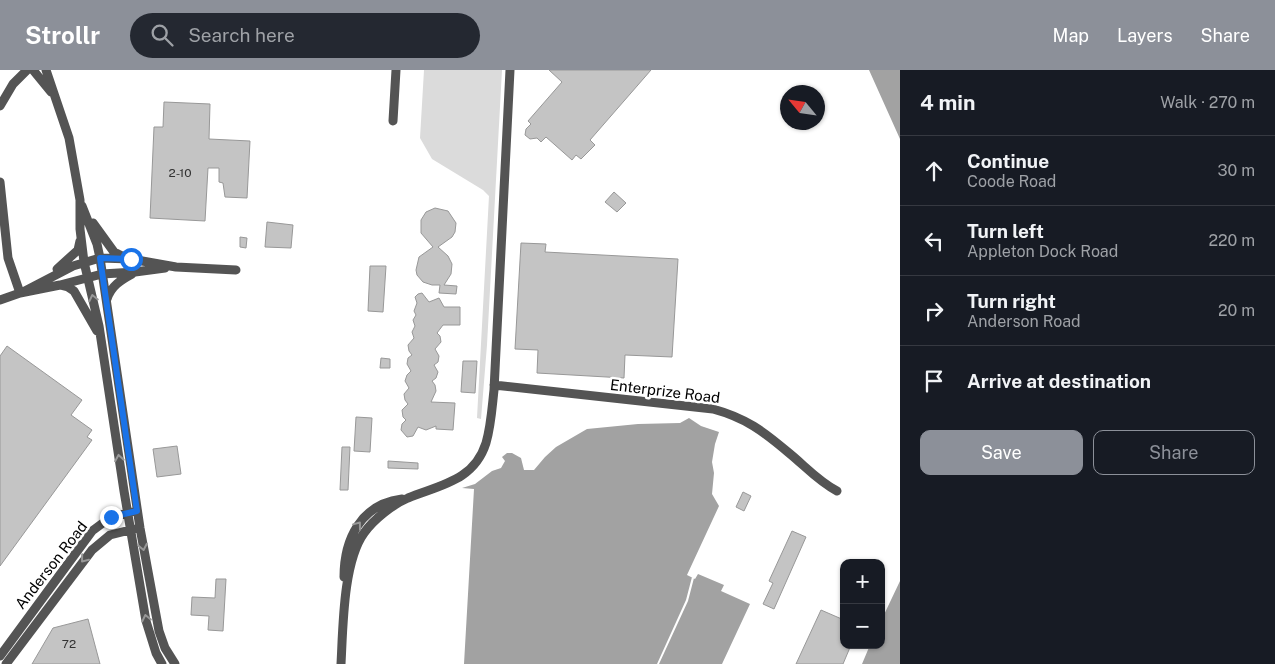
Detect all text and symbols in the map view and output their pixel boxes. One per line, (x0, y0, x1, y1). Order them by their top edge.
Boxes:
search box (130, 13, 480, 58)
text: Strollr (25, 21, 100, 49)
icon: search (148, 21, 176, 49)
text: Search here (188, 24, 295, 46)
text: Map (1053, 25, 1089, 46)
text: Layers (1117, 25, 1173, 46)
text: Share (1201, 25, 1250, 46)
north arrow (780, 85, 825, 130)
text: 4 min (920, 90, 975, 115)
text: Walk · 270 m (1160, 93, 1255, 112)
text: Continue (967, 150, 1049, 172)
icon: ahead (920, 157, 948, 185)
text: 30 m (1218, 161, 1255, 180)
house number: 2-10 (168, 166, 192, 180)
text: Coode Road (967, 172, 1056, 191)
text: Turn left (967, 220, 1044, 242)
icon: left (920, 227, 948, 255)
text: 220 m (1208, 231, 1255, 250)
text: Appleton Dock Road (967, 242, 1118, 261)
route start (120, 248, 143, 271)
text: Turn right (967, 290, 1056, 312)
one-way arrow (88, 293, 99, 302)
icon: right (920, 297, 948, 325)
text: 20 m (1218, 301, 1255, 320)
text: Anderson Road (967, 312, 1081, 331)
icon: arrive (920, 367, 948, 395)
text: Arrive at destination (967, 370, 1151, 392)
street label: Enterprize Road (609, 376, 721, 406)
button: Save (920, 430, 1083, 475)
button: Share (1093, 430, 1255, 475)
one-way arrow (114, 454, 125, 462)
route end (100, 506, 123, 529)
street label: Anderson Road (12, 518, 90, 612)
one-way arrow (352, 521, 361, 531)
one-way arrow (138, 543, 148, 551)
one-way arrow (82, 553, 90, 562)
map controls (840, 559, 885, 649)
button: + (840, 559, 885, 604)
button: − (840, 604, 885, 649)
one-way arrow (141, 614, 152, 623)
house number: 72 (62, 637, 76, 651)

